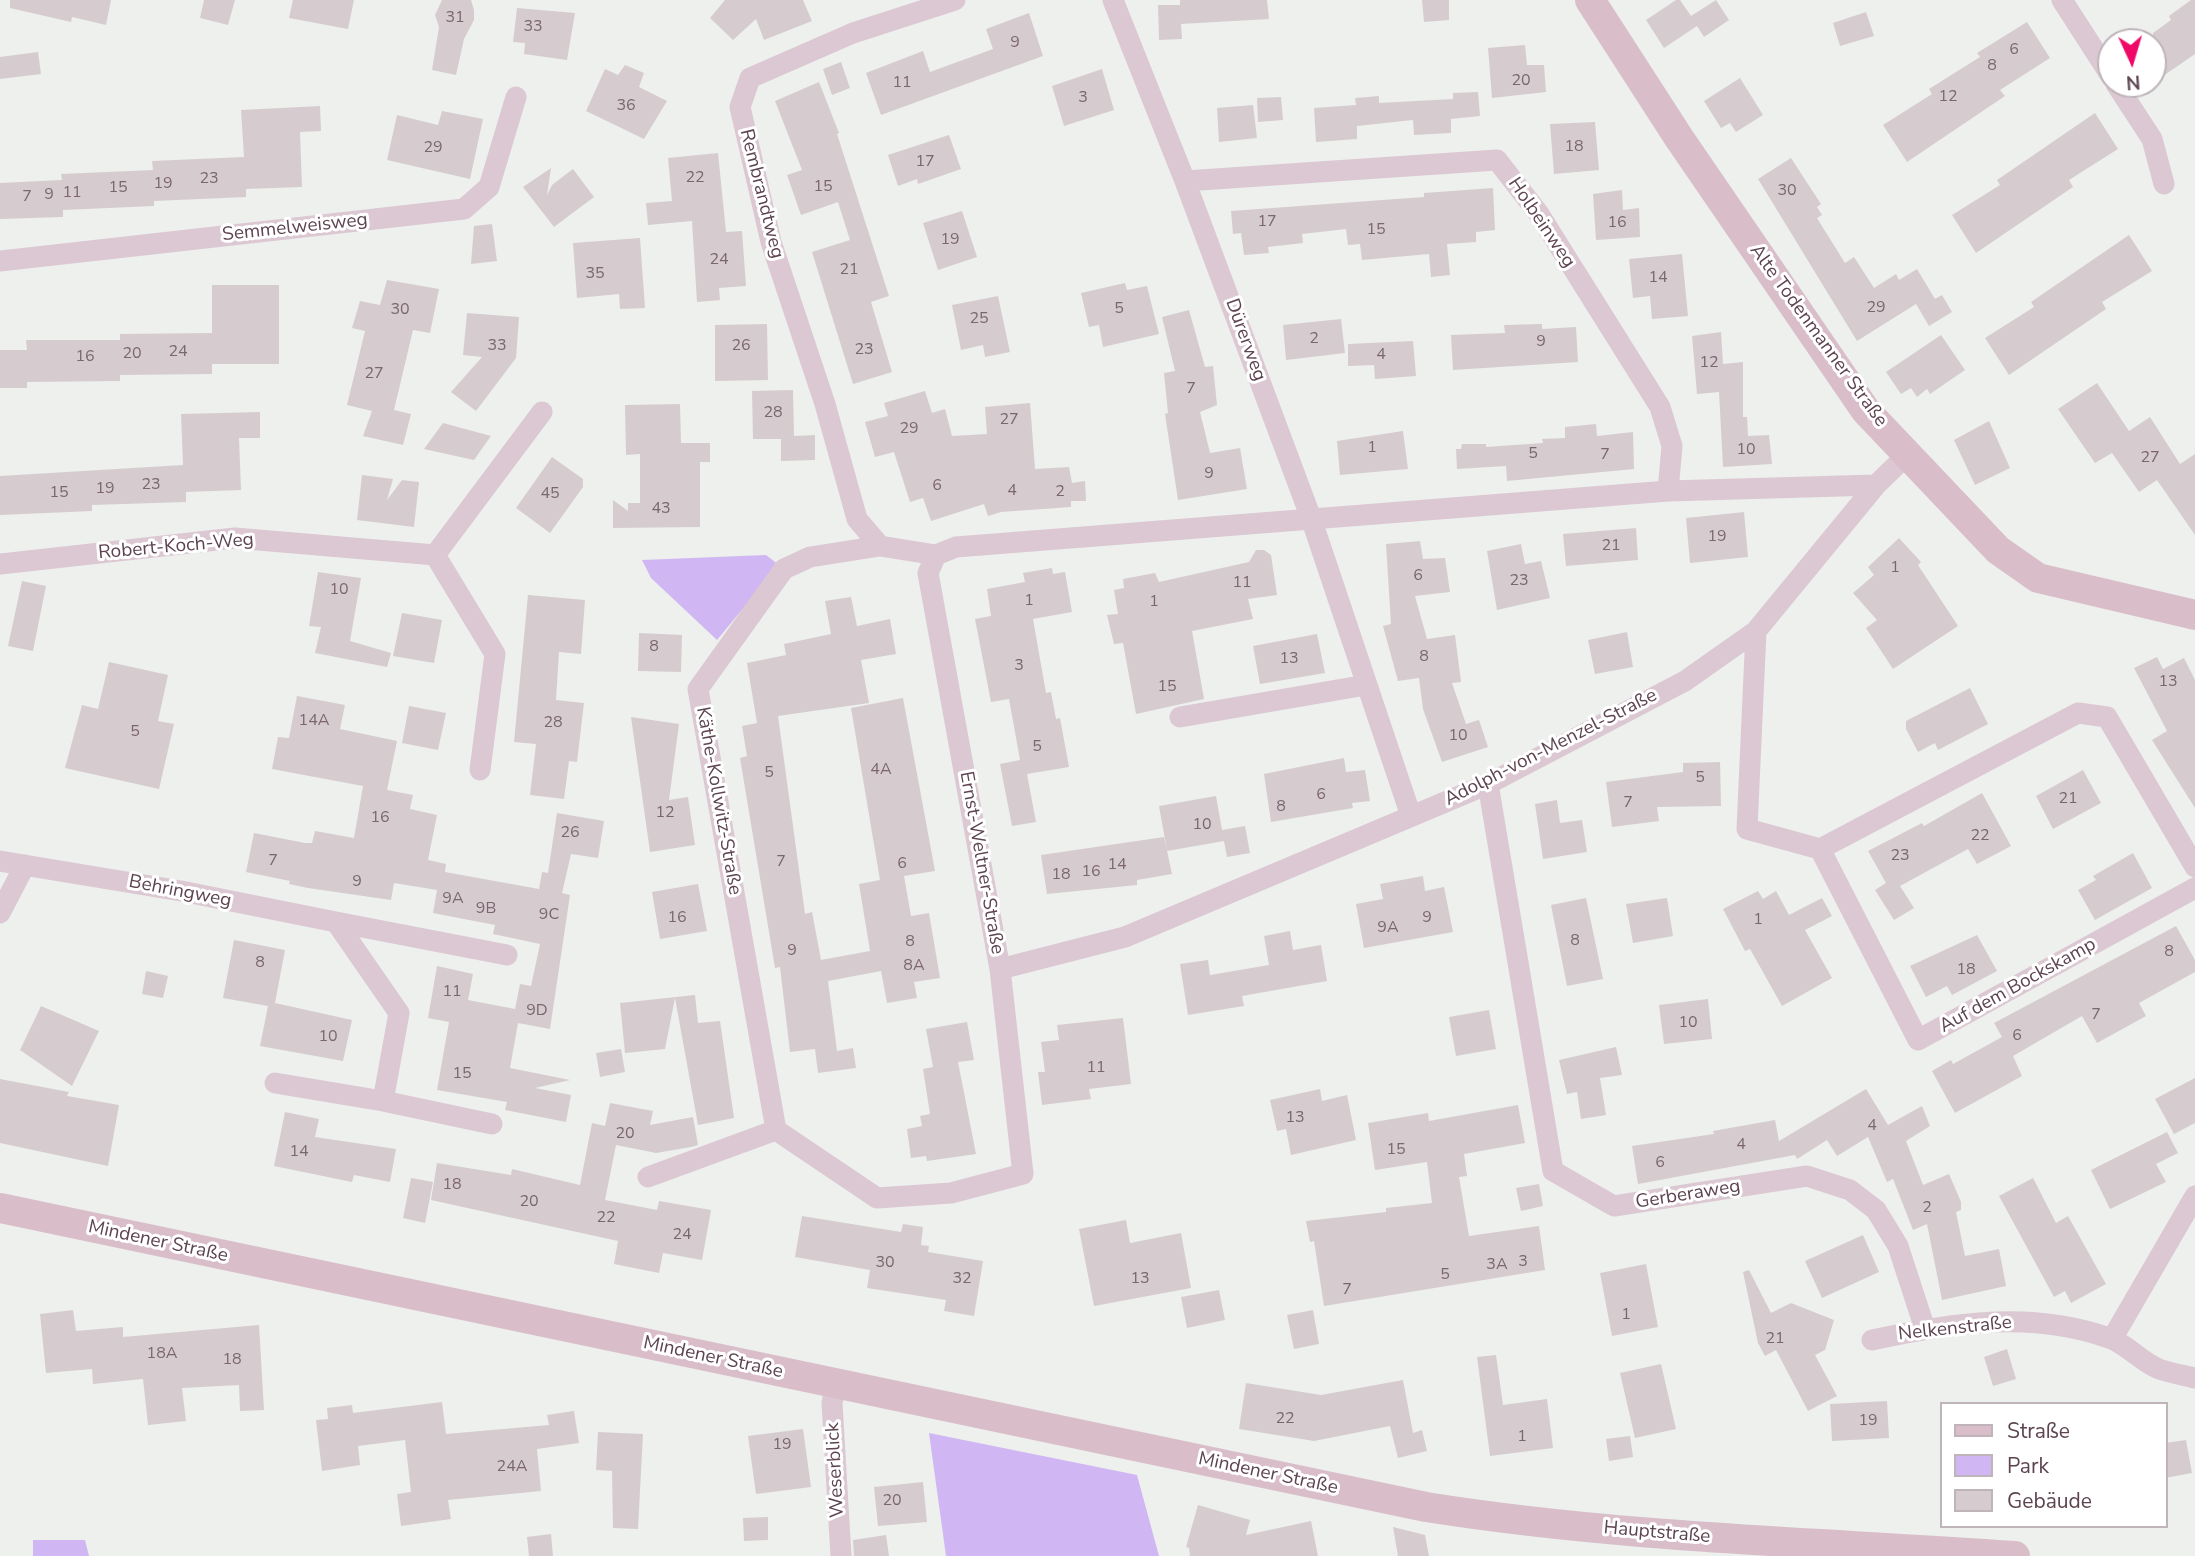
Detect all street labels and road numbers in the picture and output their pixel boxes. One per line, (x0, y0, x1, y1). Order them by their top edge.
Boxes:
street label: Rembrandtweg (734, 127, 788, 261)
street label: Holbeinweg (1502, 174, 1580, 272)
street label: Semmelweisweg (221, 209, 369, 247)
street label: Alte Todenmanner Straße (1744, 240, 1892, 432)
street label: Dürerweg (1220, 296, 1270, 384)
street label: Robert-Koch-Weg (97, 529, 255, 565)
street label: Adolph-von-Menzel-Straße (1441, 684, 1661, 812)
street label: Käthe-Kollwitz-Straße (690, 705, 746, 897)
street label: Ernst-Weltner-Straße (954, 770, 1008, 956)
street label: Behringweg (127, 871, 233, 913)
street label: Auf dem Bockskamp (1936, 933, 2100, 1039)
street label: Gerberaweg (1634, 1175, 1742, 1215)
street label: Mindener Straße (86, 1216, 230, 1268)
street label: Nelkenstraße (1897, 1312, 2013, 1346)
street label: Mindener Straße (641, 1332, 785, 1384)
street label: Weserblick (822, 1422, 850, 1518)
street label: Mindener Straße (1196, 1448, 1340, 1500)
street label: Hauptstraße (1603, 1517, 1711, 1549)

